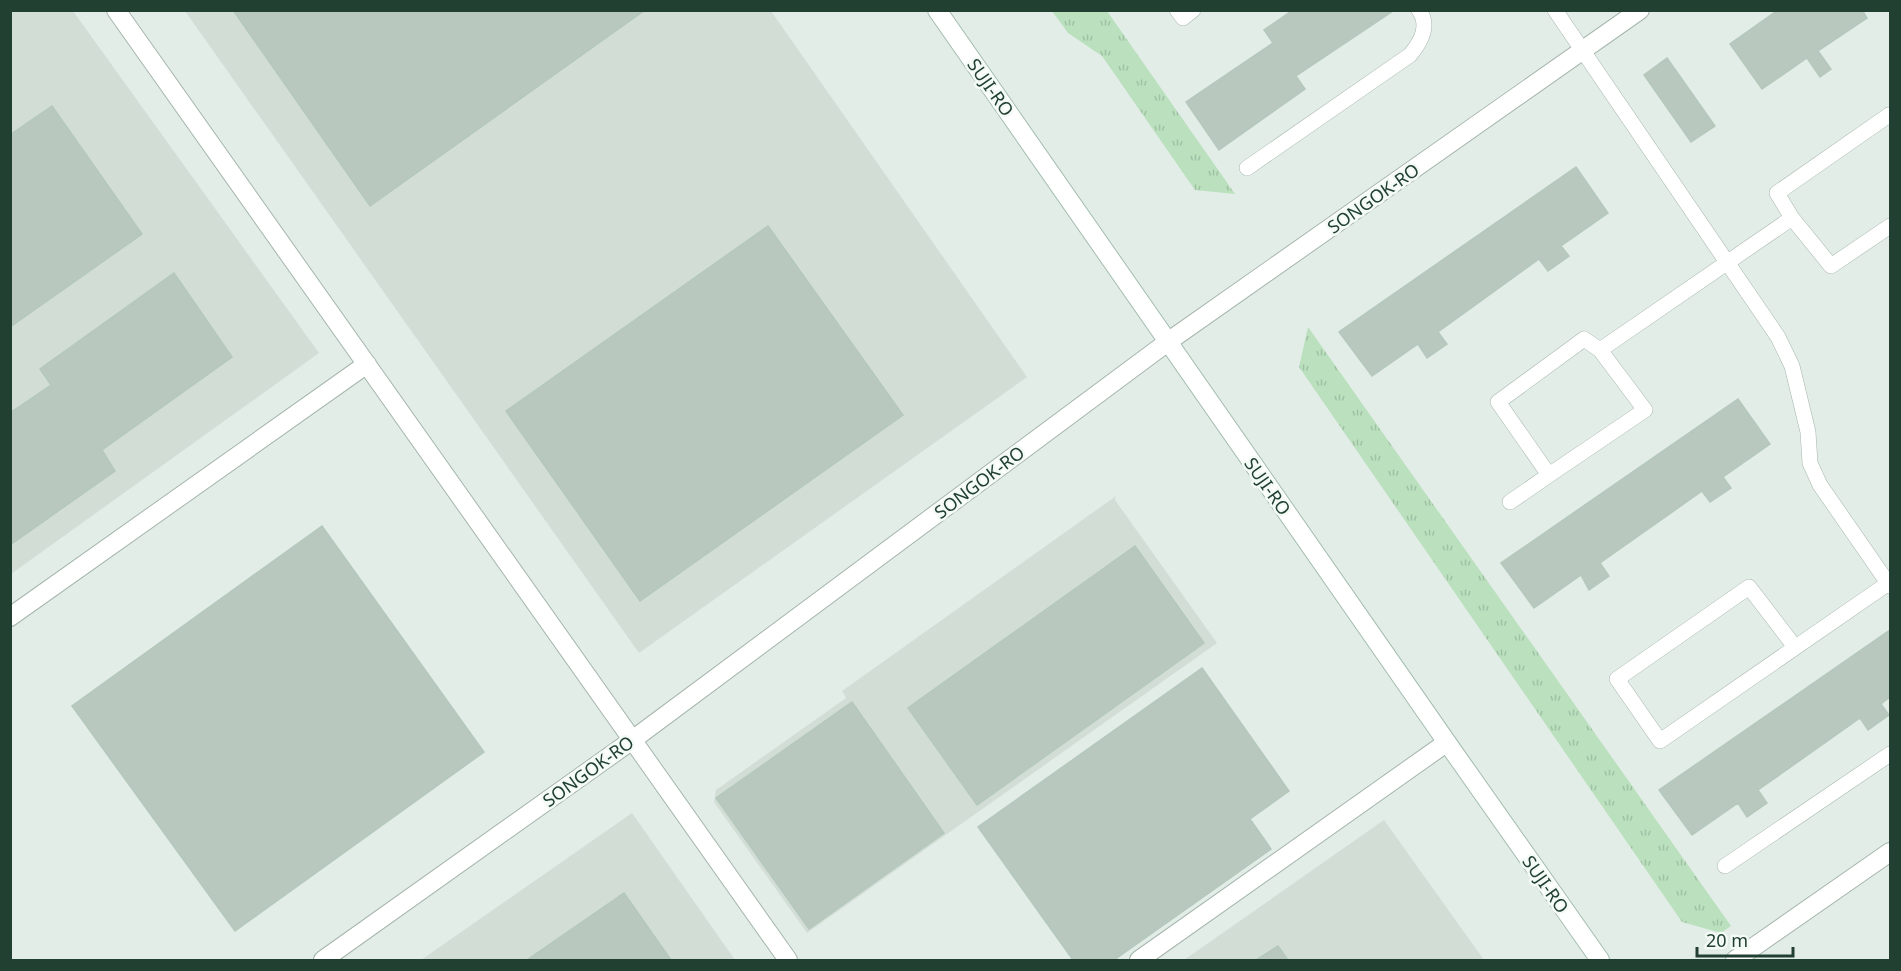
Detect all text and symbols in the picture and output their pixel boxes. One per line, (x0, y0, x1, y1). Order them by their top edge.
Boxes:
street label: SUJI-RO (962, 53, 1020, 121)
street label: SONGOK-RO (1322, 157, 1424, 239)
street label: SONGOK-RO (929, 440, 1029, 524)
street label: SUJI-RO (1239, 452, 1297, 520)
street label: SONGOK-RO (538, 730, 638, 812)
street label: SUJI-RO (1517, 850, 1575, 918)
scale bar (1697, 920, 1793, 958)
text: 20 m (1706, 928, 1748, 952)

